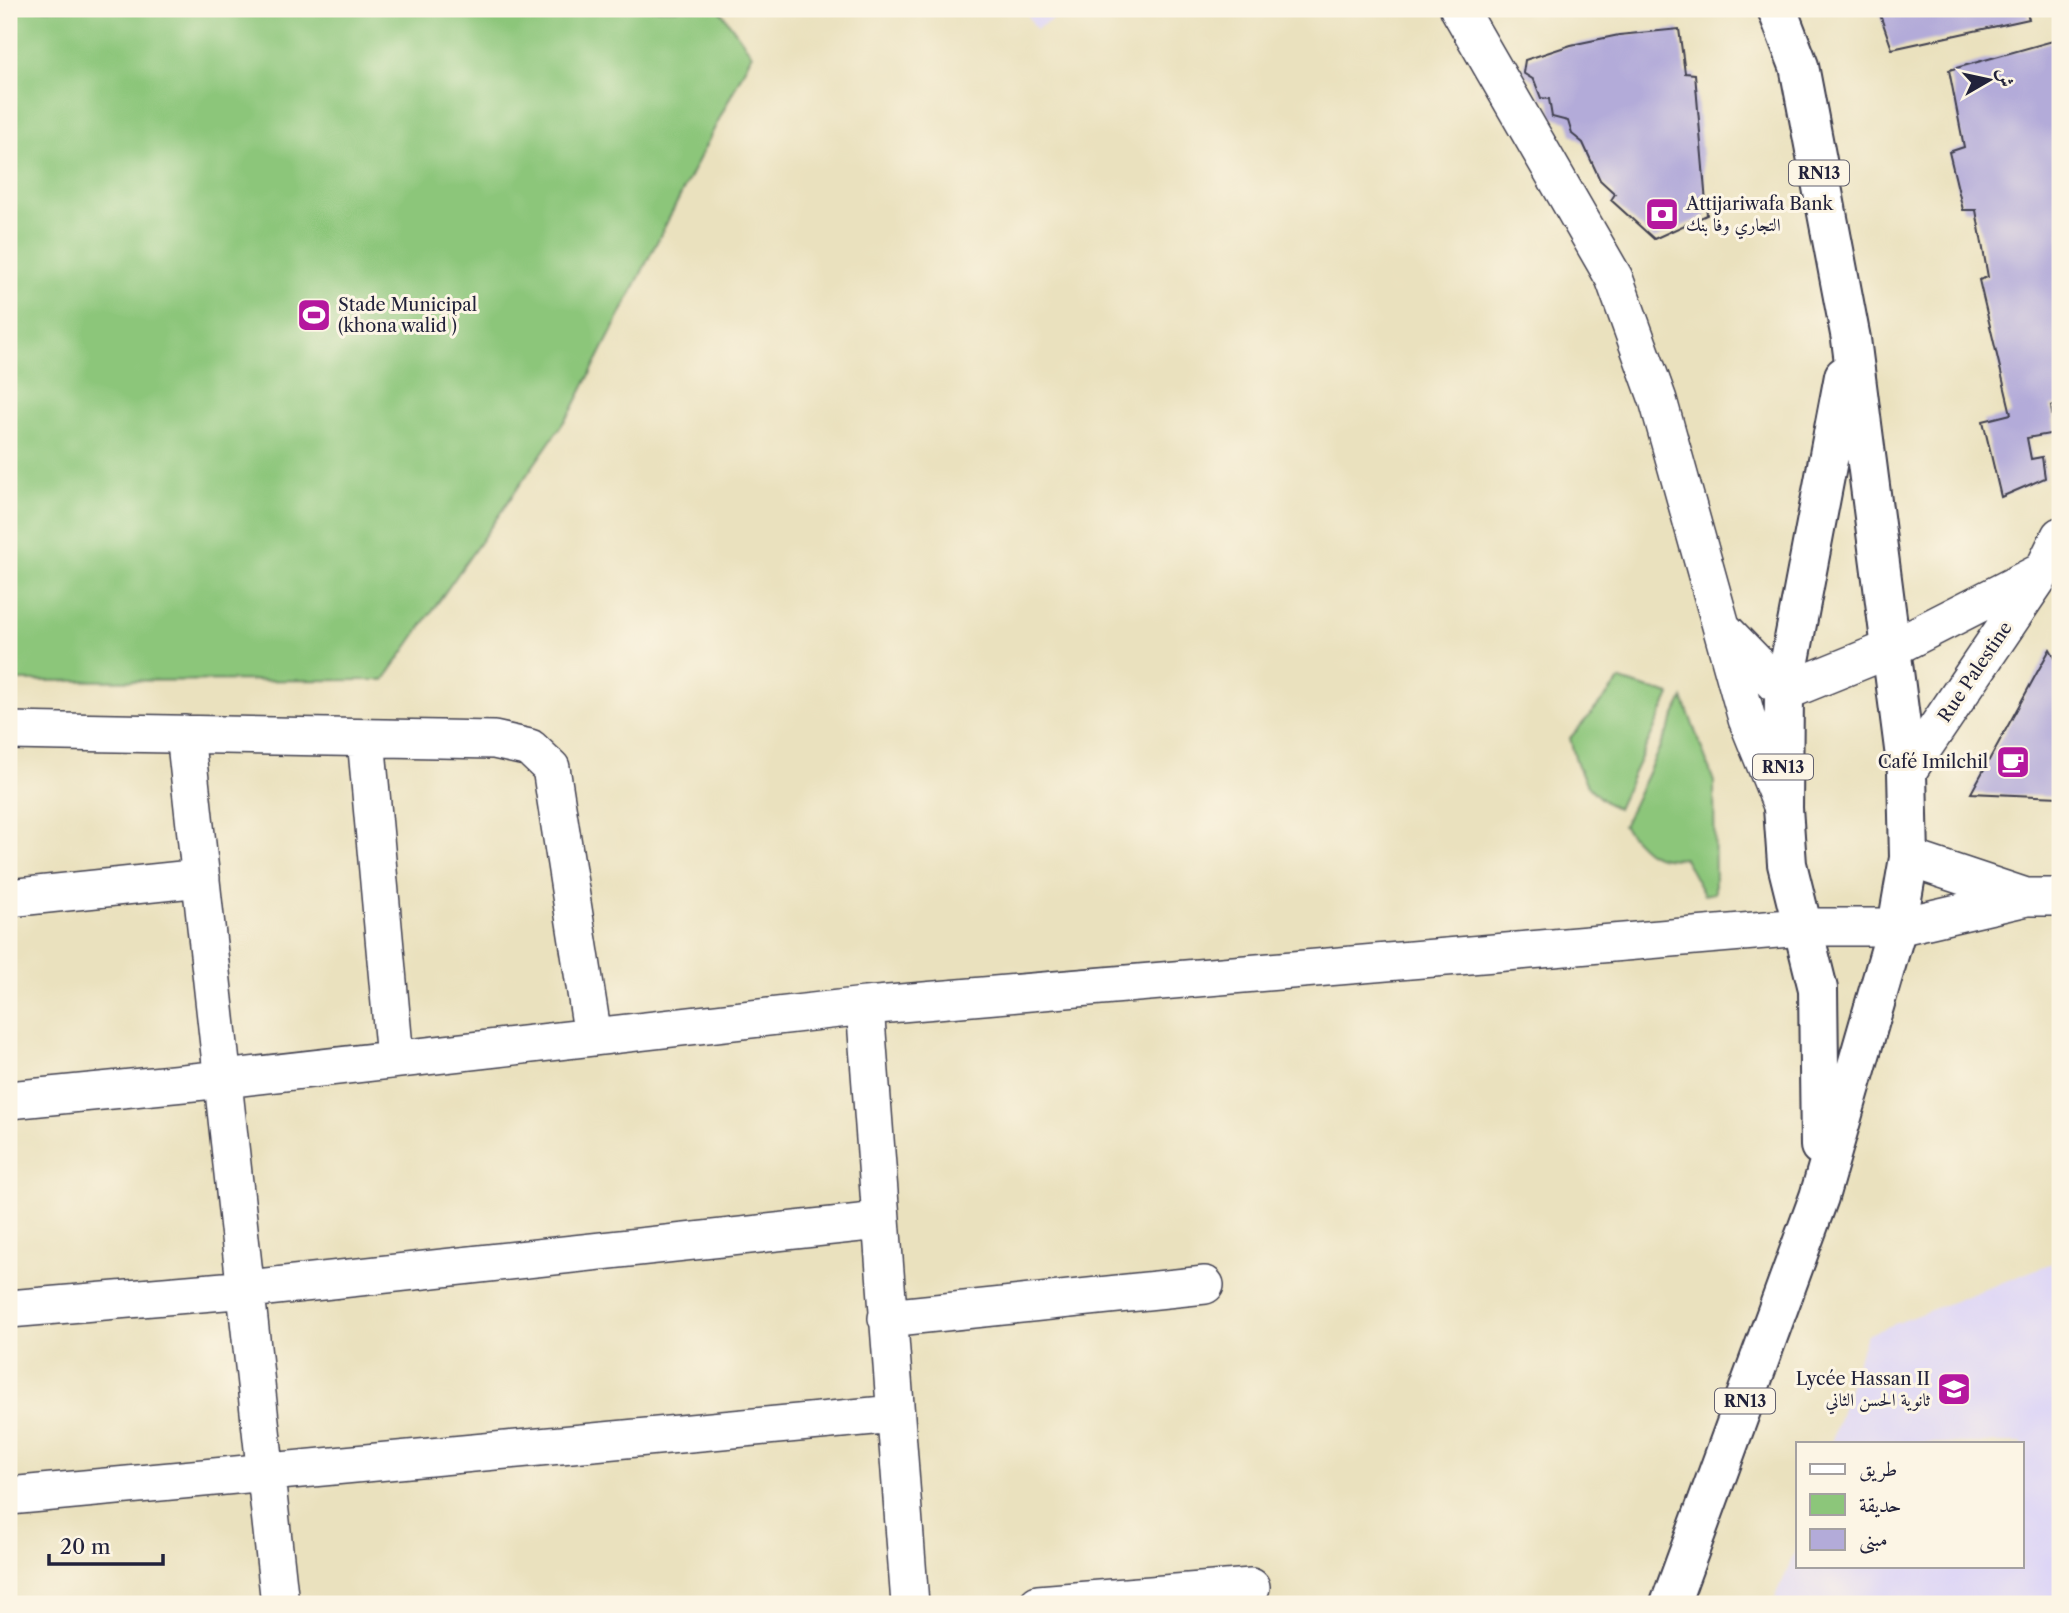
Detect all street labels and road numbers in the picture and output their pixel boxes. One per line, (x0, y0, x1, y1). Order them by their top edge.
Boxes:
road number: RN13 (1789, 160, 1849, 186)
street label: Rue Palestine (1933, 618, 2017, 726)
road number: RN13 (1753, 754, 1813, 780)
road number: RN13 (1715, 1388, 1775, 1414)

